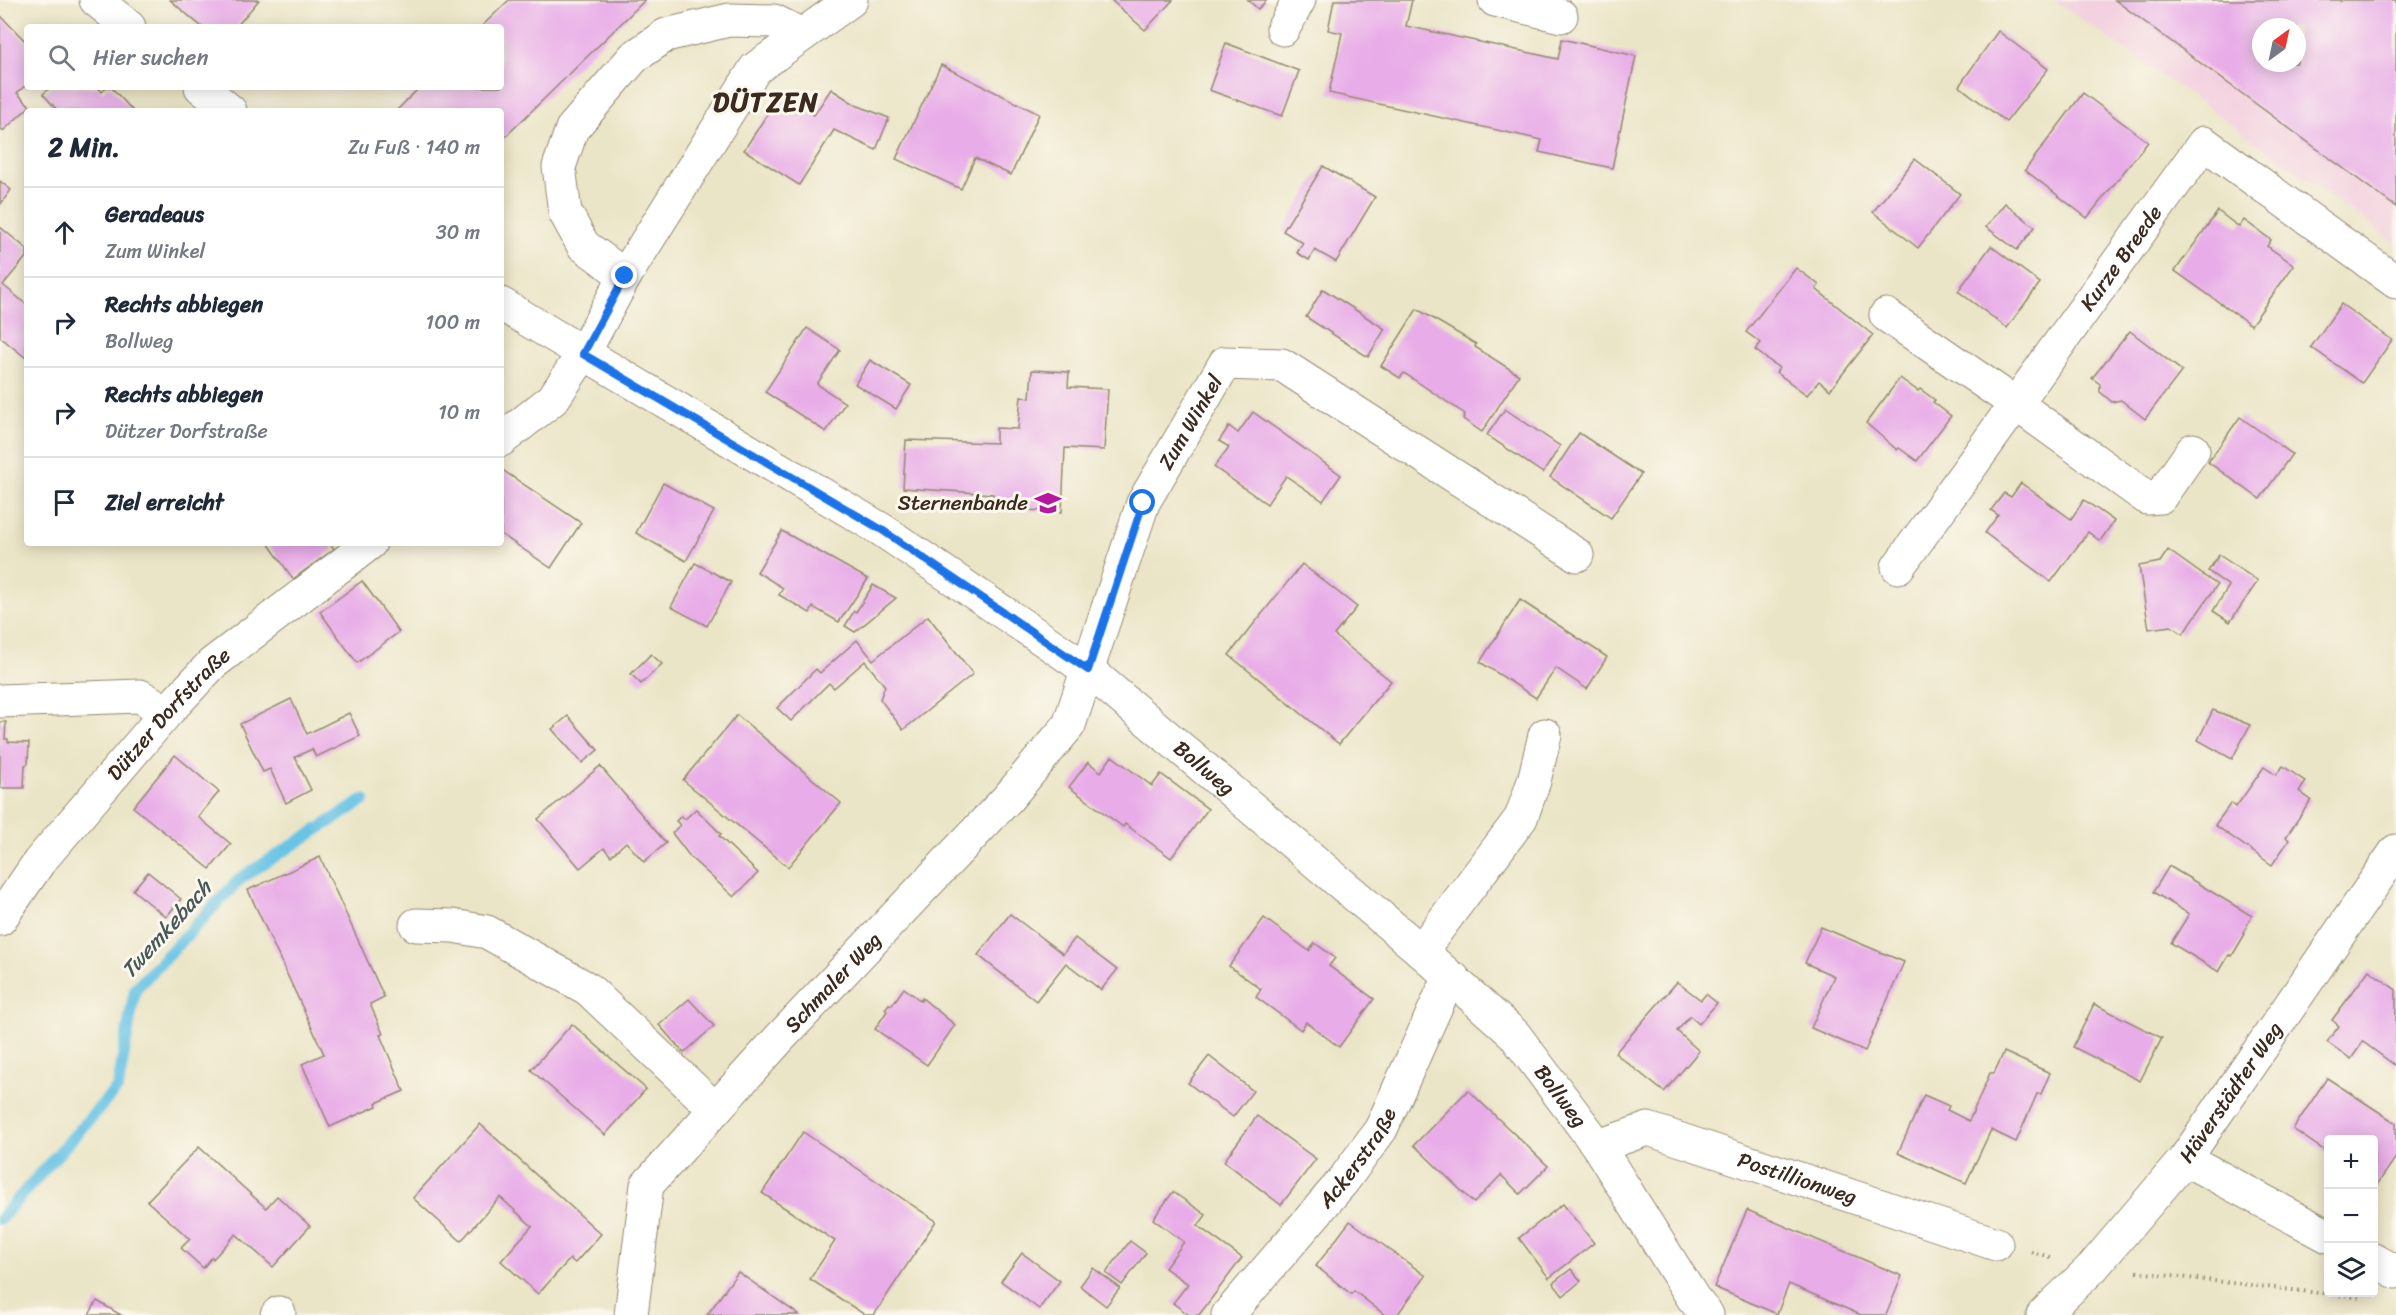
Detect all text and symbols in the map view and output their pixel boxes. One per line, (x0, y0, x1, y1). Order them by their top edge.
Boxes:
north arrow (2252, 18, 2306, 72)
search box (24, 24, 504, 90)
text: Hier suchen (93, 38, 208, 77)
icon: search (45, 41, 78, 74)
district label: DÜTZEN (713, 78, 819, 126)
text: 2 Min. (48, 124, 120, 170)
text: Zu Fuß · 140 m (348, 130, 480, 165)
text: Geradeaus (105, 195, 204, 234)
street label: Kurze Breede (2069, 197, 2173, 319)
text: 30 m (436, 215, 480, 250)
icon: ahead (48, 216, 81, 249)
text: Zum Winkel (105, 234, 205, 269)
route end (611, 262, 637, 288)
text: Rechts abbiegen (105, 285, 263, 324)
text: 100 m (426, 305, 480, 340)
icon: right (48, 306, 81, 339)
text: Bollweg (105, 324, 173, 359)
street label: Zum Winkel (1147, 366, 1234, 477)
text: Rechts abbiegen (105, 375, 263, 414)
text: 10 m (438, 395, 480, 430)
icon: right (48, 396, 81, 429)
text: Dützer Dorfstraße (105, 414, 268, 449)
text: Ziel erreicht (105, 483, 224, 522)
place label: Sternenbande (898, 484, 1028, 522)
icon: arrive (48, 486, 81, 519)
school or university icon: Sternenbande (1033, 488, 1063, 518)
route start (1129, 489, 1155, 515)
street label: Dützer Dorfstraße (97, 637, 239, 790)
street label: Bollweg (1164, 730, 1244, 806)
water label: Twemkebach (111, 869, 223, 987)
street label: Schmaler Weg (775, 922, 891, 1042)
street label: Häverstädter Weg (2168, 1013, 2293, 1171)
street label: Bollweg (1524, 1056, 1598, 1137)
street label: Ackerstraße (1308, 1101, 1407, 1218)
map controls (2324, 1135, 2378, 1297)
button: + (2324, 1135, 2378, 1189)
street label: Postillionweg (1733, 1141, 1862, 1216)
button: − (2324, 1189, 2378, 1243)
button: layers (2324, 1243, 2378, 1297)

